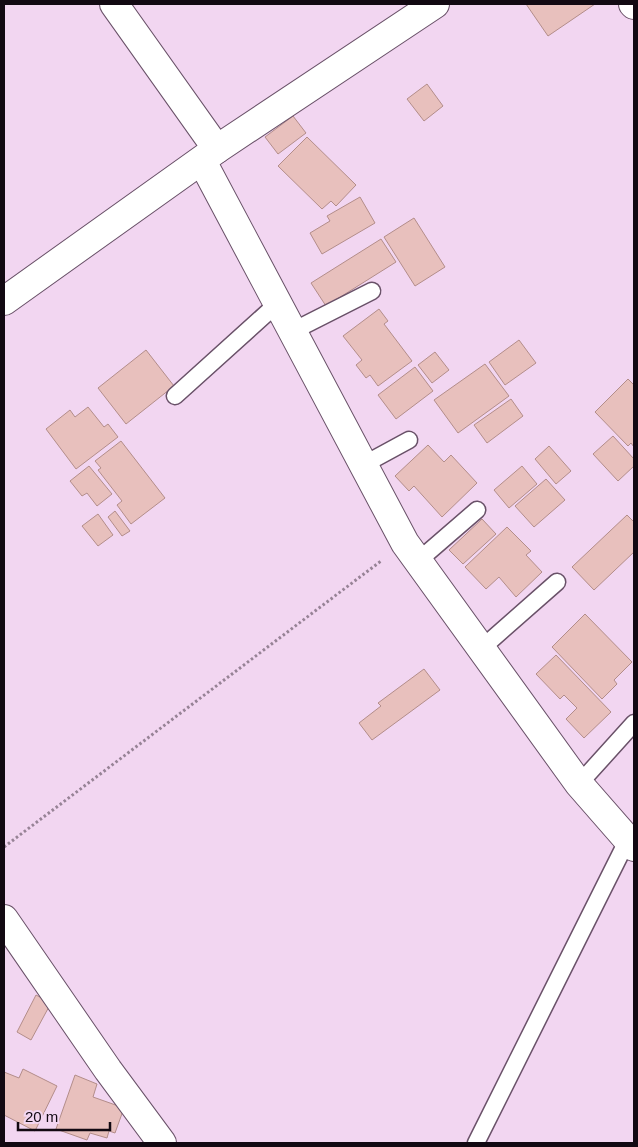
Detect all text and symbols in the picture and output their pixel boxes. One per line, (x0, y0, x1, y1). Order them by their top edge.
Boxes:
scale bar (18, 1100, 110, 1132)
text: 20 m (25, 1108, 58, 1125)

